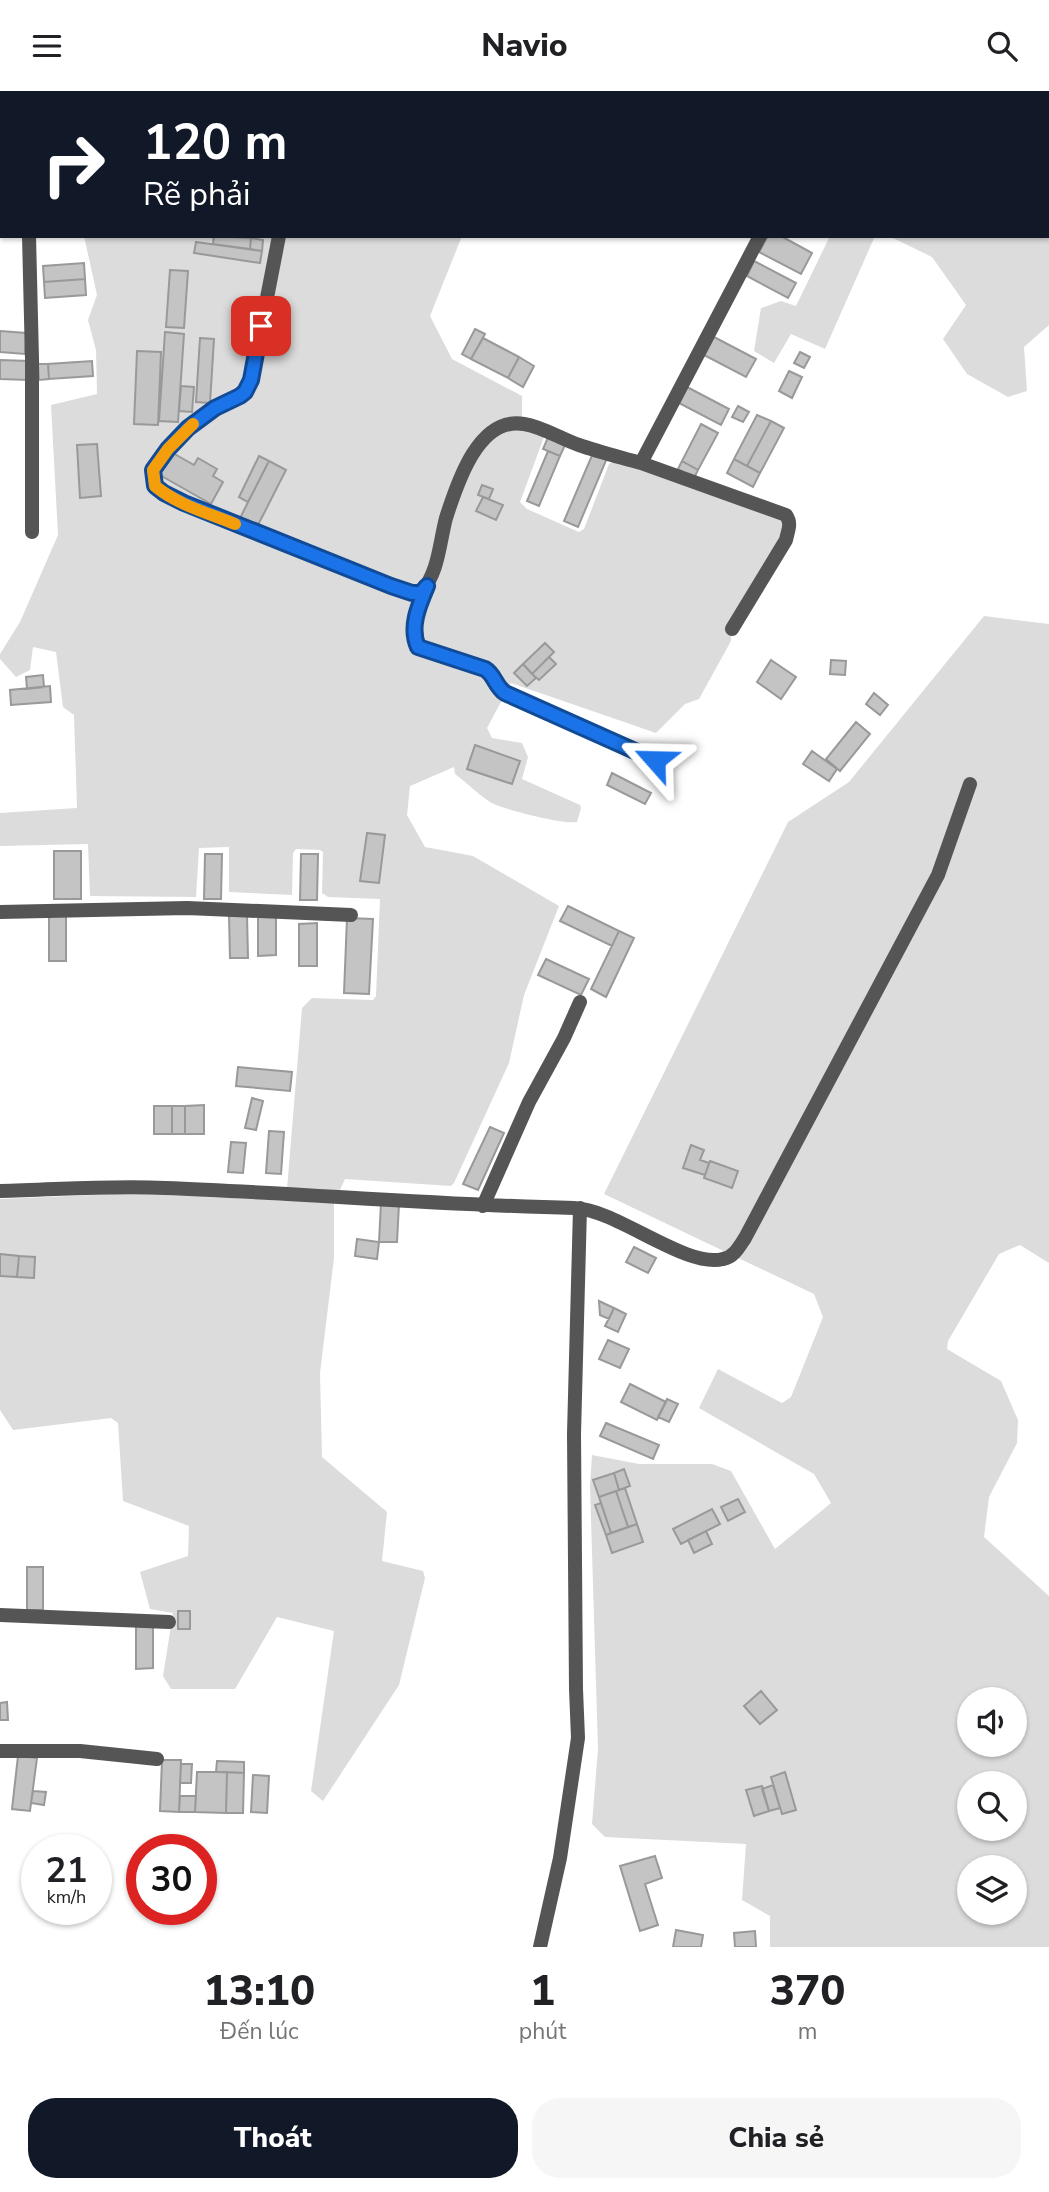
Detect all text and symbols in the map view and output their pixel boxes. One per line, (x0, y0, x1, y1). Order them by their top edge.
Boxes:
text: Navio (481, 24, 568, 67)
icon: menu (28, 27, 66, 65)
icon: search (983, 27, 1021, 65)
text: 120 m (143, 109, 287, 176)
icon: right (28, 119, 119, 210)
text: Rẽ phải (143, 173, 251, 216)
pin (231, 296, 291, 356)
icon: arrive (242, 307, 280, 345)
position arrow (618, 723, 692, 797)
map controls (957, 1687, 1027, 1925)
button: sound (957, 1687, 1027, 1757)
button: search (957, 1771, 1027, 1841)
speed limit sign: 30 (126, 1834, 217, 1925)
text: 21 (45, 1847, 88, 1894)
button: layers (957, 1855, 1027, 1925)
text: km/h (47, 1885, 86, 1909)
text: 13:10 (204, 1963, 315, 2020)
text: 1 (530, 1963, 555, 2020)
text: 370 (770, 1963, 845, 2020)
text: Đến lúc (220, 2016, 299, 2047)
text: phút (519, 2016, 566, 2047)
text: m (798, 2016, 817, 2047)
button: Thoát (28, 2098, 518, 2178)
button: Chia sẻ (532, 2098, 1021, 2178)

